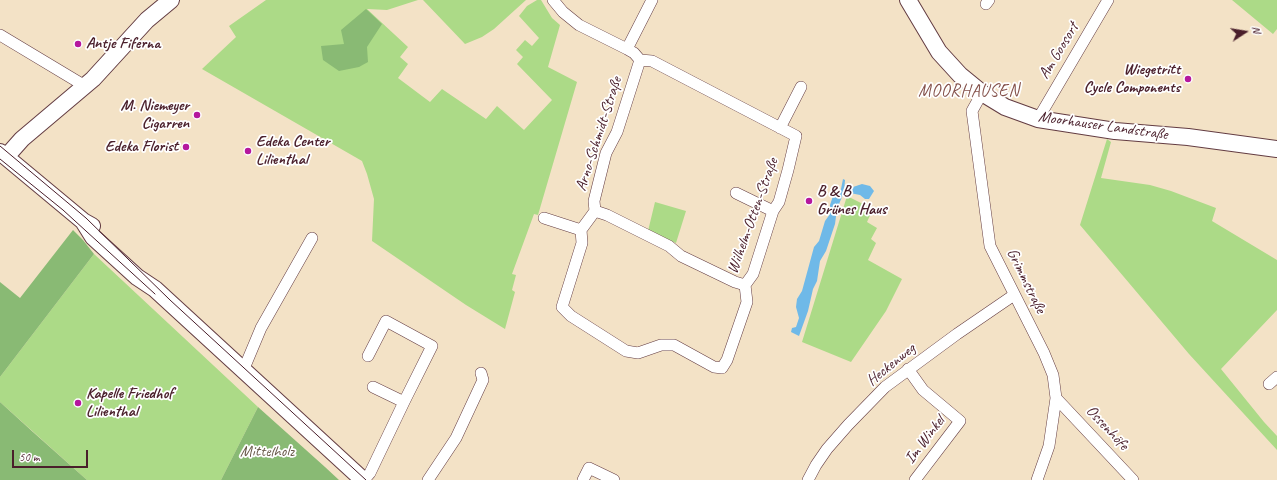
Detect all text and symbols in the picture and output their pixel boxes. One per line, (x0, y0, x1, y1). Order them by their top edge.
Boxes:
north arrow (1225, 12, 1265, 52)
street label: Am Goosort (1035, 19, 1083, 83)
text: N (1249, 25, 1264, 34)
place label: Antje Fiferna (86, 34, 160, 54)
marker: Antje Fiferna (73, 39, 83, 49)
place label: Wiegetritt Cycle Components (1084, 60, 1180, 98)
marker: Wiegetritt Cycle Components (1183, 74, 1193, 84)
street label: Arno-Schmidt-Straße (572, 75, 626, 193)
district label: MOORHAUSEN (919, 82, 1019, 102)
place label: M. Niemeyer Cigarren (121, 96, 189, 134)
street label: Moorhauser Landstraße (1037, 107, 1169, 145)
marker: M. Niemeyer Cigarren (192, 110, 202, 120)
place label: Edeka Center Lilienthal (256, 132, 329, 170)
place label: Edeka Florist (105, 137, 178, 157)
marker: Edeka Florist (181, 142, 191, 152)
marker: Edeka Center Lilienthal (243, 146, 253, 156)
street label: Wilhelm-Otten-Straße (723, 156, 783, 276)
place label: B & B Grünes Haus (817, 182, 887, 220)
marker: B & B Grünes Haus (804, 196, 814, 206)
street label: Grimmstraße (1002, 245, 1050, 317)
street label: Heckenweg (863, 340, 919, 390)
place label: Kapelle Friedhof Lilienthal (86, 384, 173, 422)
marker: Kapelle Friedhof Lilienthal (73, 398, 83, 408)
street label: Ossenhöfe (1081, 402, 1133, 454)
street label: Im Winkel (901, 412, 949, 468)
scale bar (14, 442, 90, 468)
park label: Mittelholz (240, 442, 294, 462)
text: 50 m (19, 449, 39, 465)

